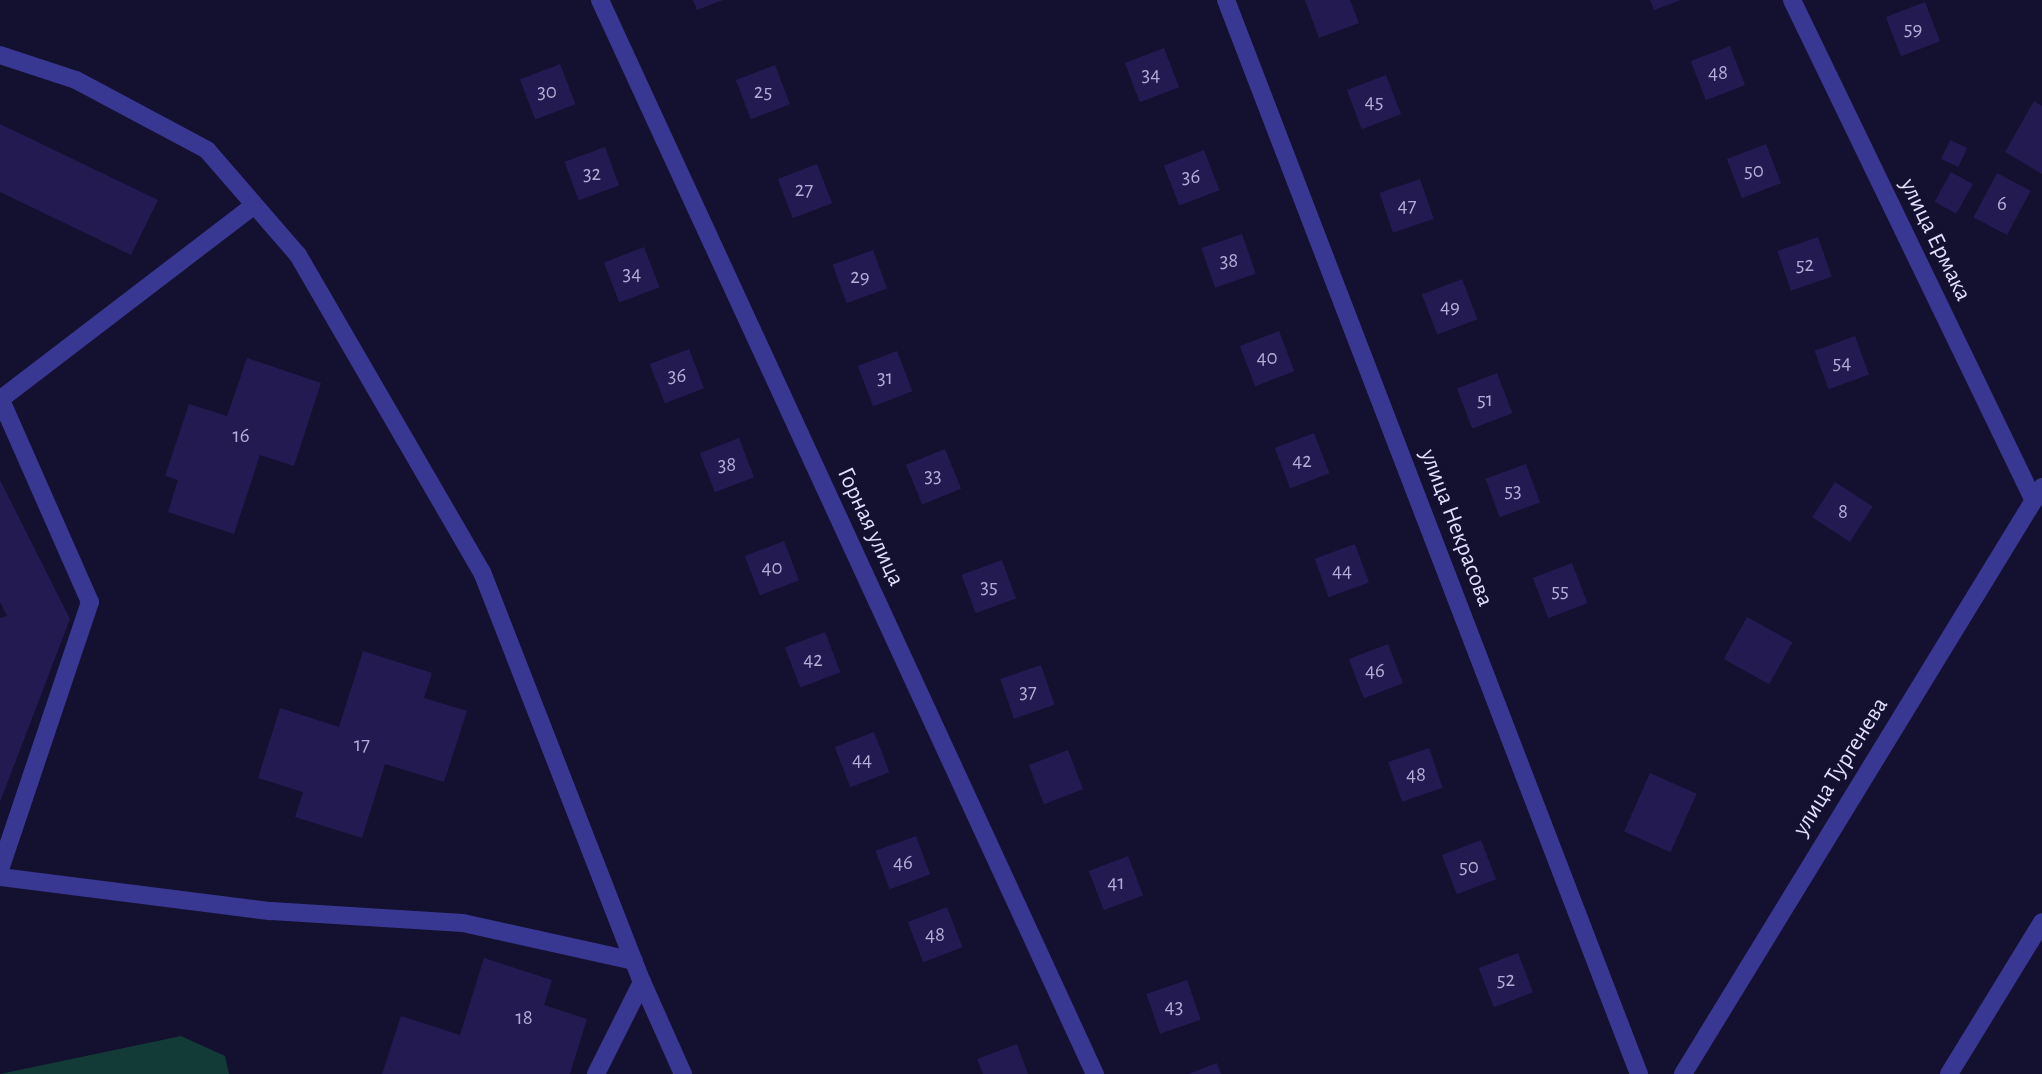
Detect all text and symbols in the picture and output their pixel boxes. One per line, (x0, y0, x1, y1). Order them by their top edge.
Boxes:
house number: 59 (1904, 16, 1922, 42)
house number: 48 (1708, 60, 1728, 86)
house number: 34 (1142, 62, 1160, 88)
house number: 30 (537, 79, 557, 105)
house number: 25 (754, 79, 772, 105)
house number: 45 (1365, 89, 1383, 115)
house number: 50 (1744, 158, 1764, 184)
house number: 32 (583, 161, 601, 187)
house number: 36 (1182, 164, 1200, 190)
street label: улица Ермака (1893, 174, 1977, 306)
house number: 27 (795, 177, 813, 203)
house number: 6 (1997, 191, 2007, 217)
house number: 47 (1398, 193, 1416, 219)
house number: 38 (1220, 248, 1238, 274)
house number: 52 (1796, 252, 1814, 278)
house number: 34 (623, 261, 641, 287)
house number: 29 (850, 264, 870, 290)
house number: 49 (1440, 294, 1460, 320)
house number: 40 (1256, 345, 1278, 371)
house number: 54 (1833, 350, 1851, 376)
house number: 36 (668, 363, 686, 389)
house number: 31 (877, 365, 893, 391)
house number: 51 (1477, 387, 1493, 413)
house number: 16 (232, 423, 250, 449)
street label: улица Некрасова (1413, 445, 1499, 611)
house number: 42 (1292, 448, 1312, 474)
house number: 38 (718, 452, 736, 478)
street label: Горная улица (830, 463, 910, 591)
house number: 33 (924, 463, 942, 489)
house number: 53 (1504, 478, 1522, 504)
house number: 8 (1838, 499, 1848, 525)
house number: 40 (761, 555, 783, 581)
house number: 44 (1332, 558, 1352, 584)
house number: 35 (980, 574, 998, 600)
house number: 55 (1551, 578, 1569, 604)
house number: 42 (803, 647, 823, 673)
house number: 46 (1365, 658, 1385, 684)
house number: 37 (1019, 679, 1037, 705)
street label: улица Тургенева (1787, 692, 1895, 842)
house number: 17 (354, 732, 370, 758)
house number: 44 (852, 747, 872, 773)
house number: 48 (1406, 762, 1426, 788)
house number: 46 (893, 850, 913, 876)
house number: 50 (1459, 854, 1479, 880)
house number: 41 (1107, 870, 1125, 896)
house number: 48 (925, 922, 945, 948)
house number: 52 (1497, 967, 1515, 993)
house number: 43 (1165, 994, 1183, 1020)
house number: 18 (515, 1005, 533, 1031)

